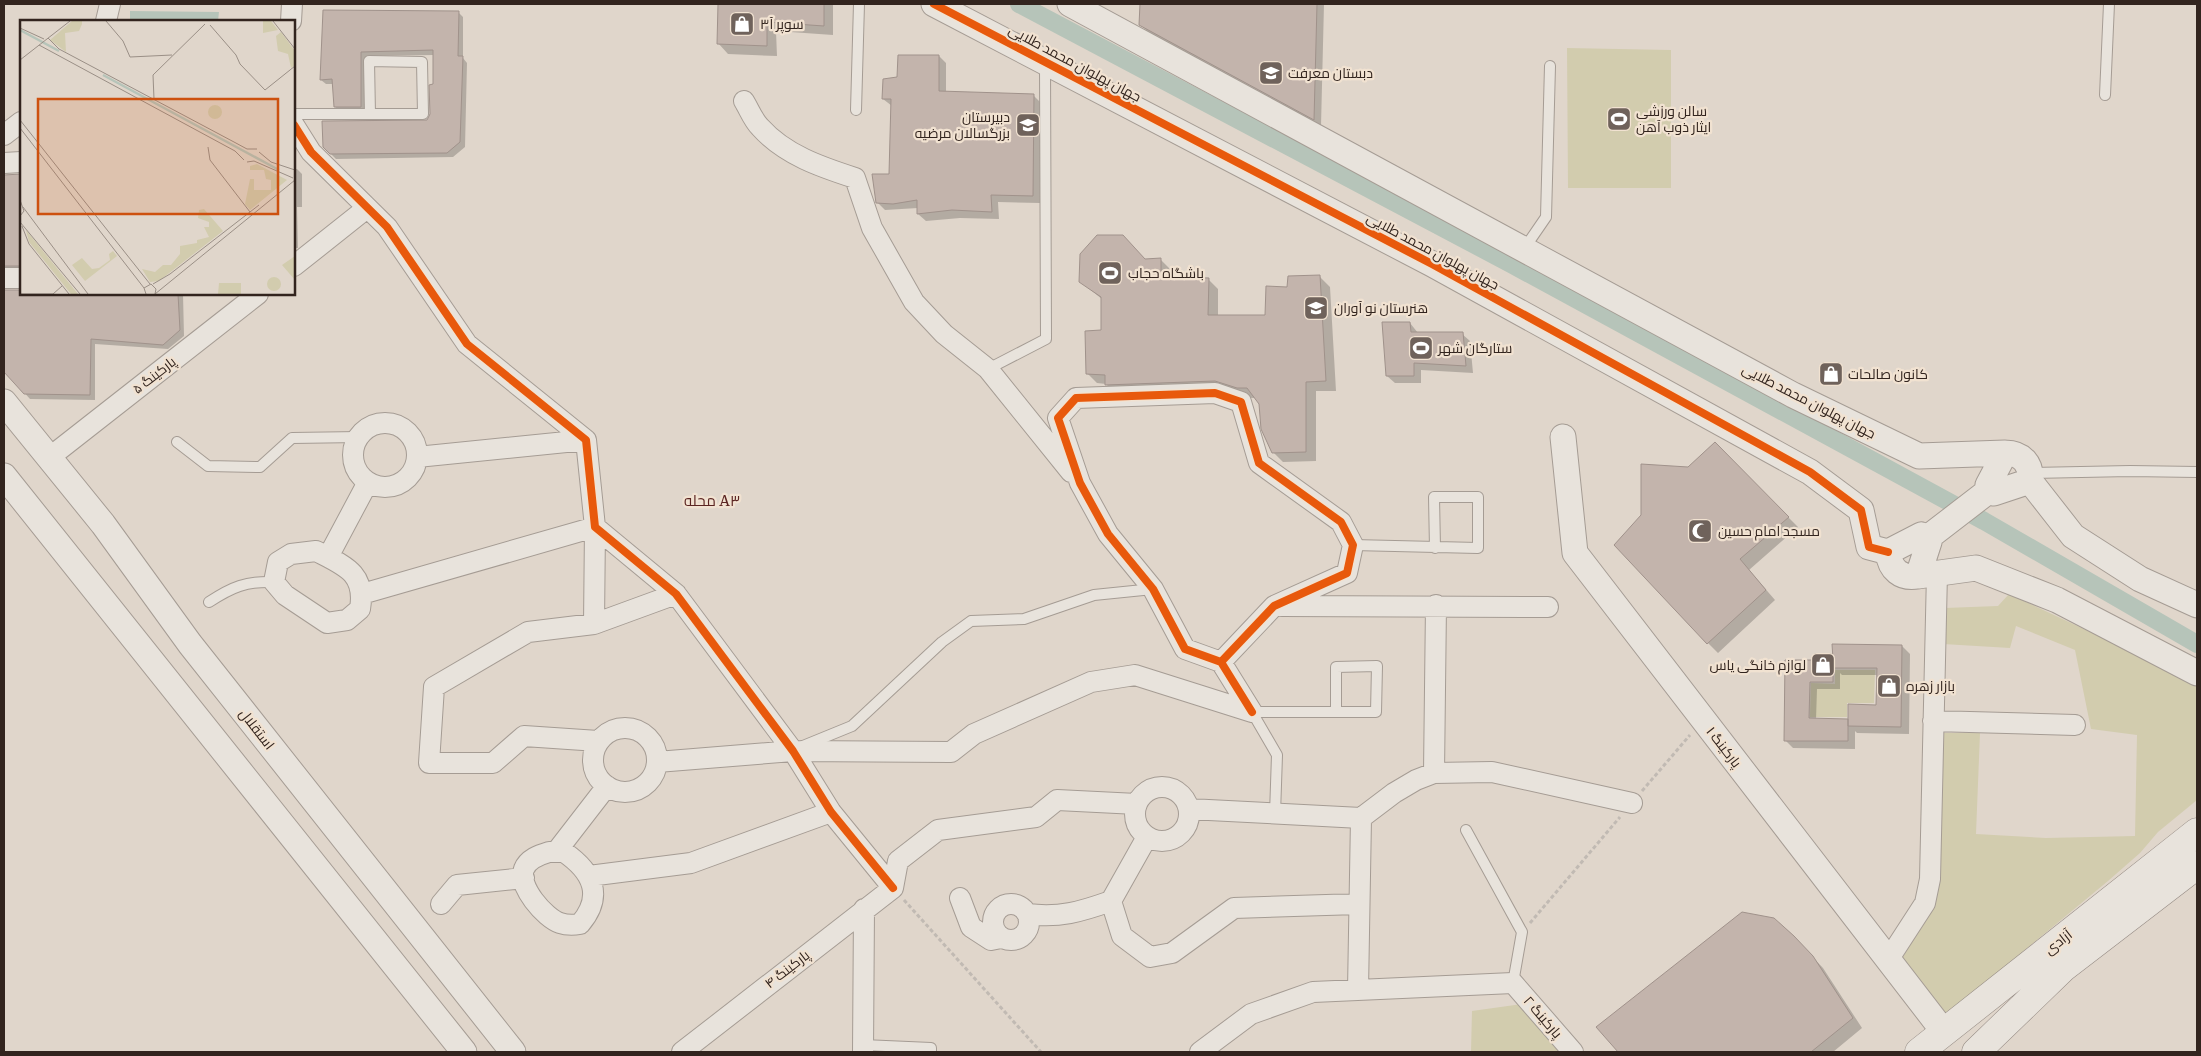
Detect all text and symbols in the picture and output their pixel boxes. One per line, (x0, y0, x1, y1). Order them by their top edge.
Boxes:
shop icon: سوپر آ۳ (729, 11, 755, 37)
place label: سوپر آ۳ (760, 13, 804, 34)
street label: جهان پهلوان محمد طلایی (1005, 19, 1145, 106)
inset map (20, 20, 295, 295)
school or university icon: دبستان معرفت (1258, 60, 1284, 86)
place label: دبستان معرفت (1288, 62, 1373, 82)
place label: سالن ورزشی ایثار ذوب آهن (1636, 100, 1711, 136)
place label: دبیرستان بزرگسالان مرضیه (915, 106, 1010, 142)
sports icon: سالن ورزشی ایثار ذوب آهن (1606, 106, 1632, 132)
school or university icon: دبیرستان بزرگسالان مرضیه (1015, 112, 1041, 138)
street label: جهان پهلوان محمد طلایی (1363, 207, 1503, 294)
sports icon: باشگاه حجاب (1097, 260, 1123, 286)
place label: باشگاه حجاب (1128, 262, 1204, 282)
school or university icon: هنرستان نو آوران (1303, 295, 1329, 321)
place label: هنرستان نو آوران (1334, 297, 1428, 317)
sports icon: ستارگان شهر (1408, 335, 1434, 361)
place label: ستارگان شهر (1437, 337, 1512, 357)
street label: پارکینگ ۵ (127, 351, 180, 398)
street label: جهان پهلوان محمد طلایی (1739, 358, 1880, 443)
shop icon: کانون صالحات (1818, 361, 1844, 387)
place label: کانون صالحات (1848, 363, 1928, 383)
district label: محله A۳ (684, 488, 740, 511)
mosque icon: مسجد امام حسین (1687, 518, 1713, 544)
place label: مسجد امام حسین (1718, 520, 1820, 541)
shop icon: لوازم خانگی یاس (1810, 652, 1836, 678)
place label: لوازم خانگی یاس (1709, 654, 1806, 675)
shop icon: بازار زهره (1876, 673, 1902, 699)
place label: بازار زهره (1906, 675, 1955, 695)
street label: استقلال (235, 704, 280, 753)
street label: پارکینگ ۱ (1702, 722, 1747, 772)
street label: آزادی (2039, 924, 2076, 958)
street label: پارکینگ ۴ (760, 944, 814, 993)
street label: پارکینگ ۲ (1519, 991, 1568, 1043)

